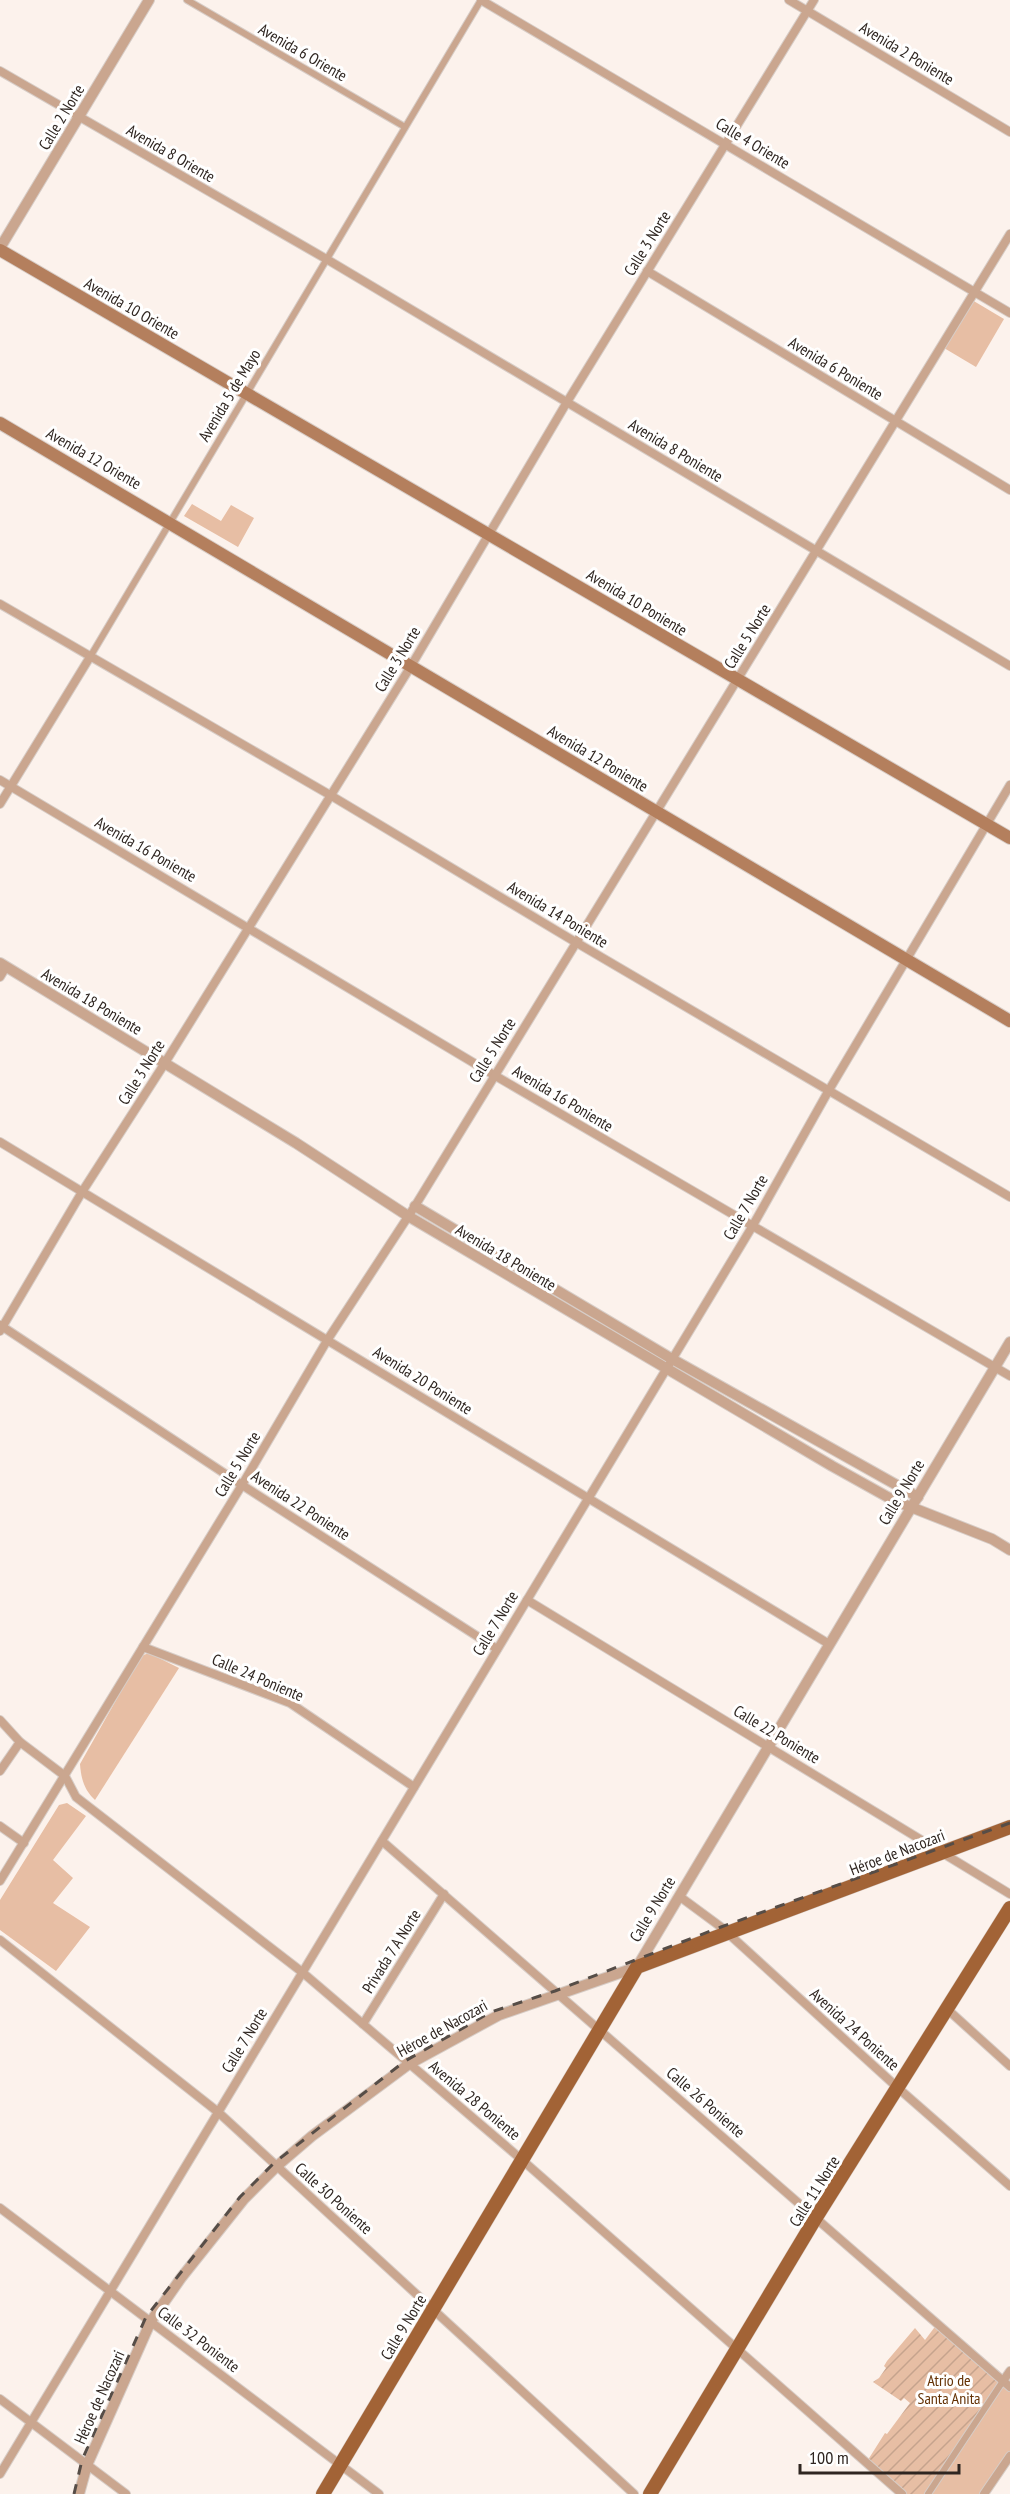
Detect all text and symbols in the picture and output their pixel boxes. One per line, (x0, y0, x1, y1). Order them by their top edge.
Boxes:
street label: Avenida 2 Poniente (856, 17, 958, 89)
street label: Avenida 6 Oriente (255, 19, 351, 85)
street label: Calle 2 Norte (34, 81, 88, 153)
street label: Calle 4 Oriente (712, 113, 794, 173)
street label: Avenida 8 Oriente (123, 120, 219, 186)
street label: Calle 3 Norte (619, 207, 675, 279)
street label: Avenida 10 Oriente (81, 273, 183, 343)
street label: Avenida 6 Poniente (785, 332, 887, 404)
street label: Avenida 5 de Mayo (194, 345, 264, 445)
street label: Avenida 8 Poniente (625, 414, 727, 486)
street label: Avenida 12 Oriente (43, 423, 145, 493)
street label: Avenida 10 Poniente (583, 564, 691, 640)
street label: Calle 5 Norte (719, 600, 775, 672)
street label: Calle 3 Norte (370, 623, 424, 695)
street label: Avenida 12 Poniente (544, 720, 652, 796)
street label: Avenida 16 Poniente (92, 812, 200, 886)
street label: Avenida 14 Poniente (504, 876, 612, 952)
street label: Avenida 18 Poniente (38, 963, 146, 1039)
street label: Calle 5 Norte (464, 1014, 520, 1086)
street label: Calle 3 Norte (113, 1036, 169, 1108)
street label: Avenida 16 Poniente (509, 1060, 617, 1136)
street label: Calle 7 Norte (718, 1171, 772, 1243)
street label: Avenida 18 Poniente (452, 1219, 560, 1295)
street label: Avenida 20 Poniente (370, 1341, 476, 1419)
street label: Calle 5 Norte (210, 1428, 264, 1500)
street label: Calle 9 Norte (874, 1456, 928, 1528)
street label: Avenida 22 Poniente (248, 1466, 354, 1544)
street label: Calle 7 Norte (468, 1587, 522, 1659)
street label: Calle 24 Poniente (209, 1649, 307, 1705)
street label: Calle 22 Poniente (730, 1700, 824, 1768)
street label: Héroe de Nacozari (846, 1825, 948, 1879)
street label: Calle 9 Norte (625, 1873, 679, 1945)
street label: Privada 7 A Norte (357, 1905, 425, 1997)
street label: Avenida 24 Poniente (806, 1984, 904, 2074)
street label: Héroe de Nacozari (393, 1995, 491, 2061)
street label: Calle 7 Norte (217, 2004, 271, 2076)
street label: Avenida 28 Poniente (425, 2056, 525, 2144)
street label: Calle 26 Poniente (663, 2062, 749, 2142)
street label: Calle 11 Norte (784, 2152, 844, 2230)
street label: Calle 30 Poniente (291, 2158, 377, 2238)
street label: Calle 9 Norte (376, 2291, 430, 2363)
street label: Calle 32 Poniente (154, 2302, 244, 2376)
street label: Héroe de Nacozari (69, 2347, 129, 2447)
park label: Atrio de Santa Anita (918, 2370, 980, 2408)
scale bar (800, 2437, 959, 2475)
text: 100 m (809, 2446, 849, 2469)

